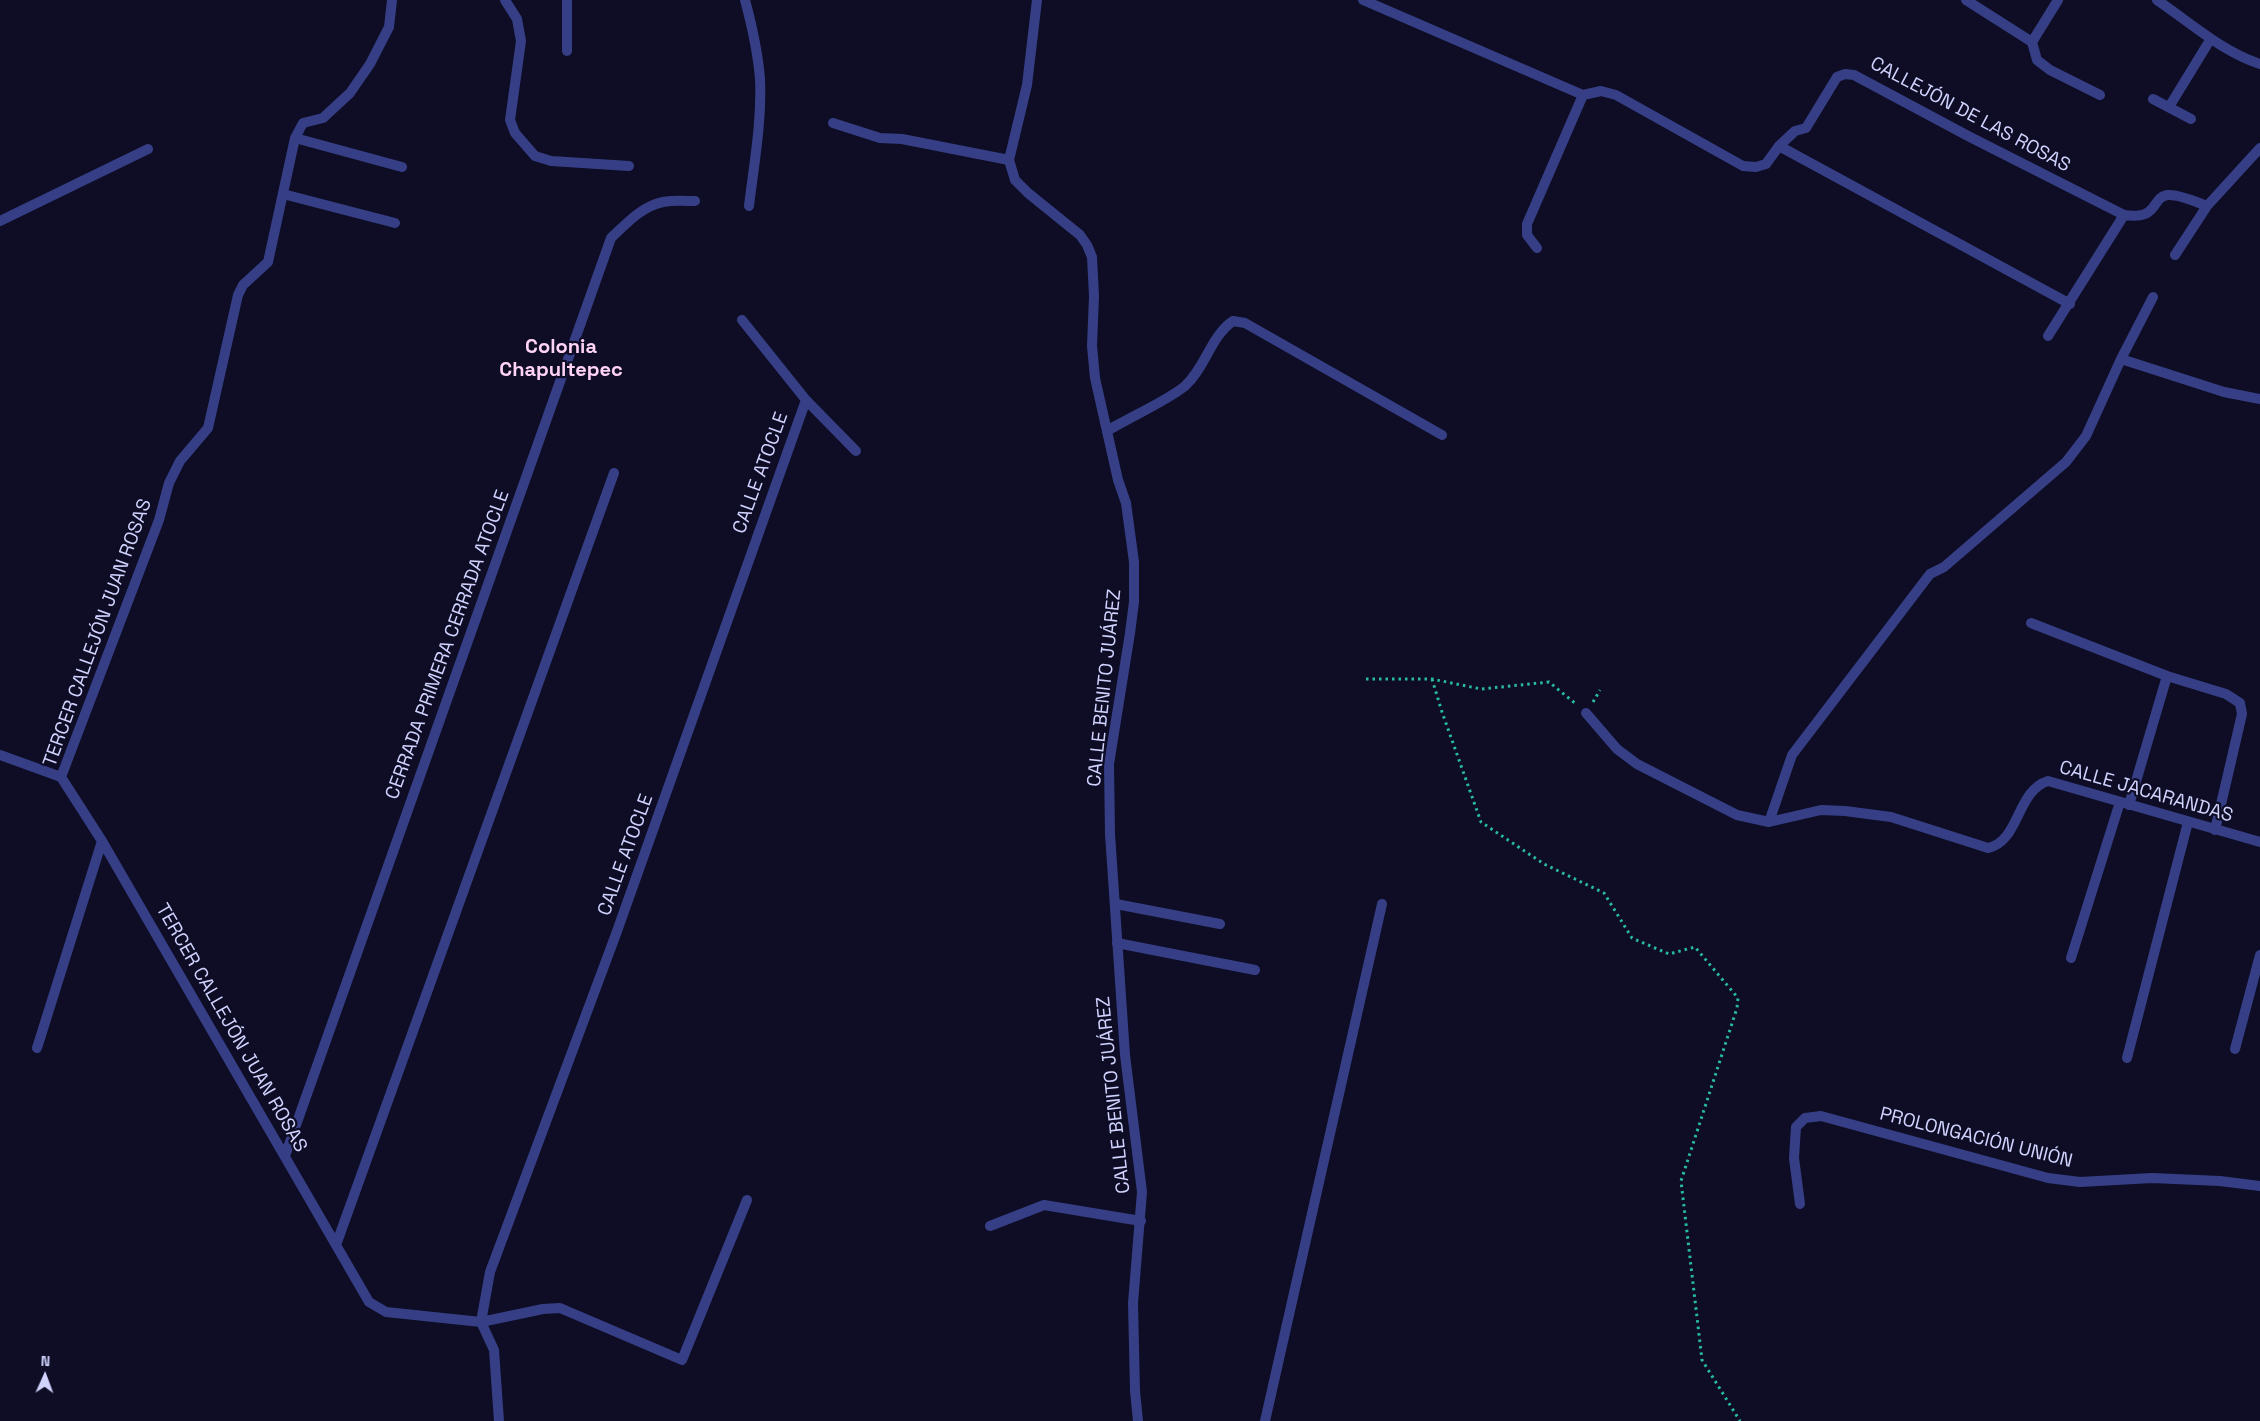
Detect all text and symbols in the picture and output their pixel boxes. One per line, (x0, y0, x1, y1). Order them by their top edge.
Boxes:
street label: CALLEJÓN DE LAS ROSAS (1866, 52, 2074, 178)
district label: Colonia Chapultepec (499, 336, 623, 383)
street label: CALLE ATOCLE (728, 409, 794, 537)
street label: CERRADA PRIMERA CERRADA ATOCLE (381, 487, 515, 803)
street label: TERCER CALLEJÓN JUAN ROSAS (39, 496, 157, 770)
street label: CALLE BENITO JUÁREZ (1083, 588, 1127, 788)
street label: CALLE JACARANDAS (2057, 756, 2235, 828)
street label: CALLE ATOCLE (593, 791, 659, 919)
street label: TERCER CALLEJÓN JUAN ROSAS (150, 900, 312, 1156)
street label: CALLE BENITO JUÁREZ (1092, 995, 1136, 1195)
street label: PROLONGACIÓN UNIÓN (1877, 1103, 2075, 1173)
north arrow (20, 1351, 70, 1401)
text: N (41, 1352, 51, 1370)

